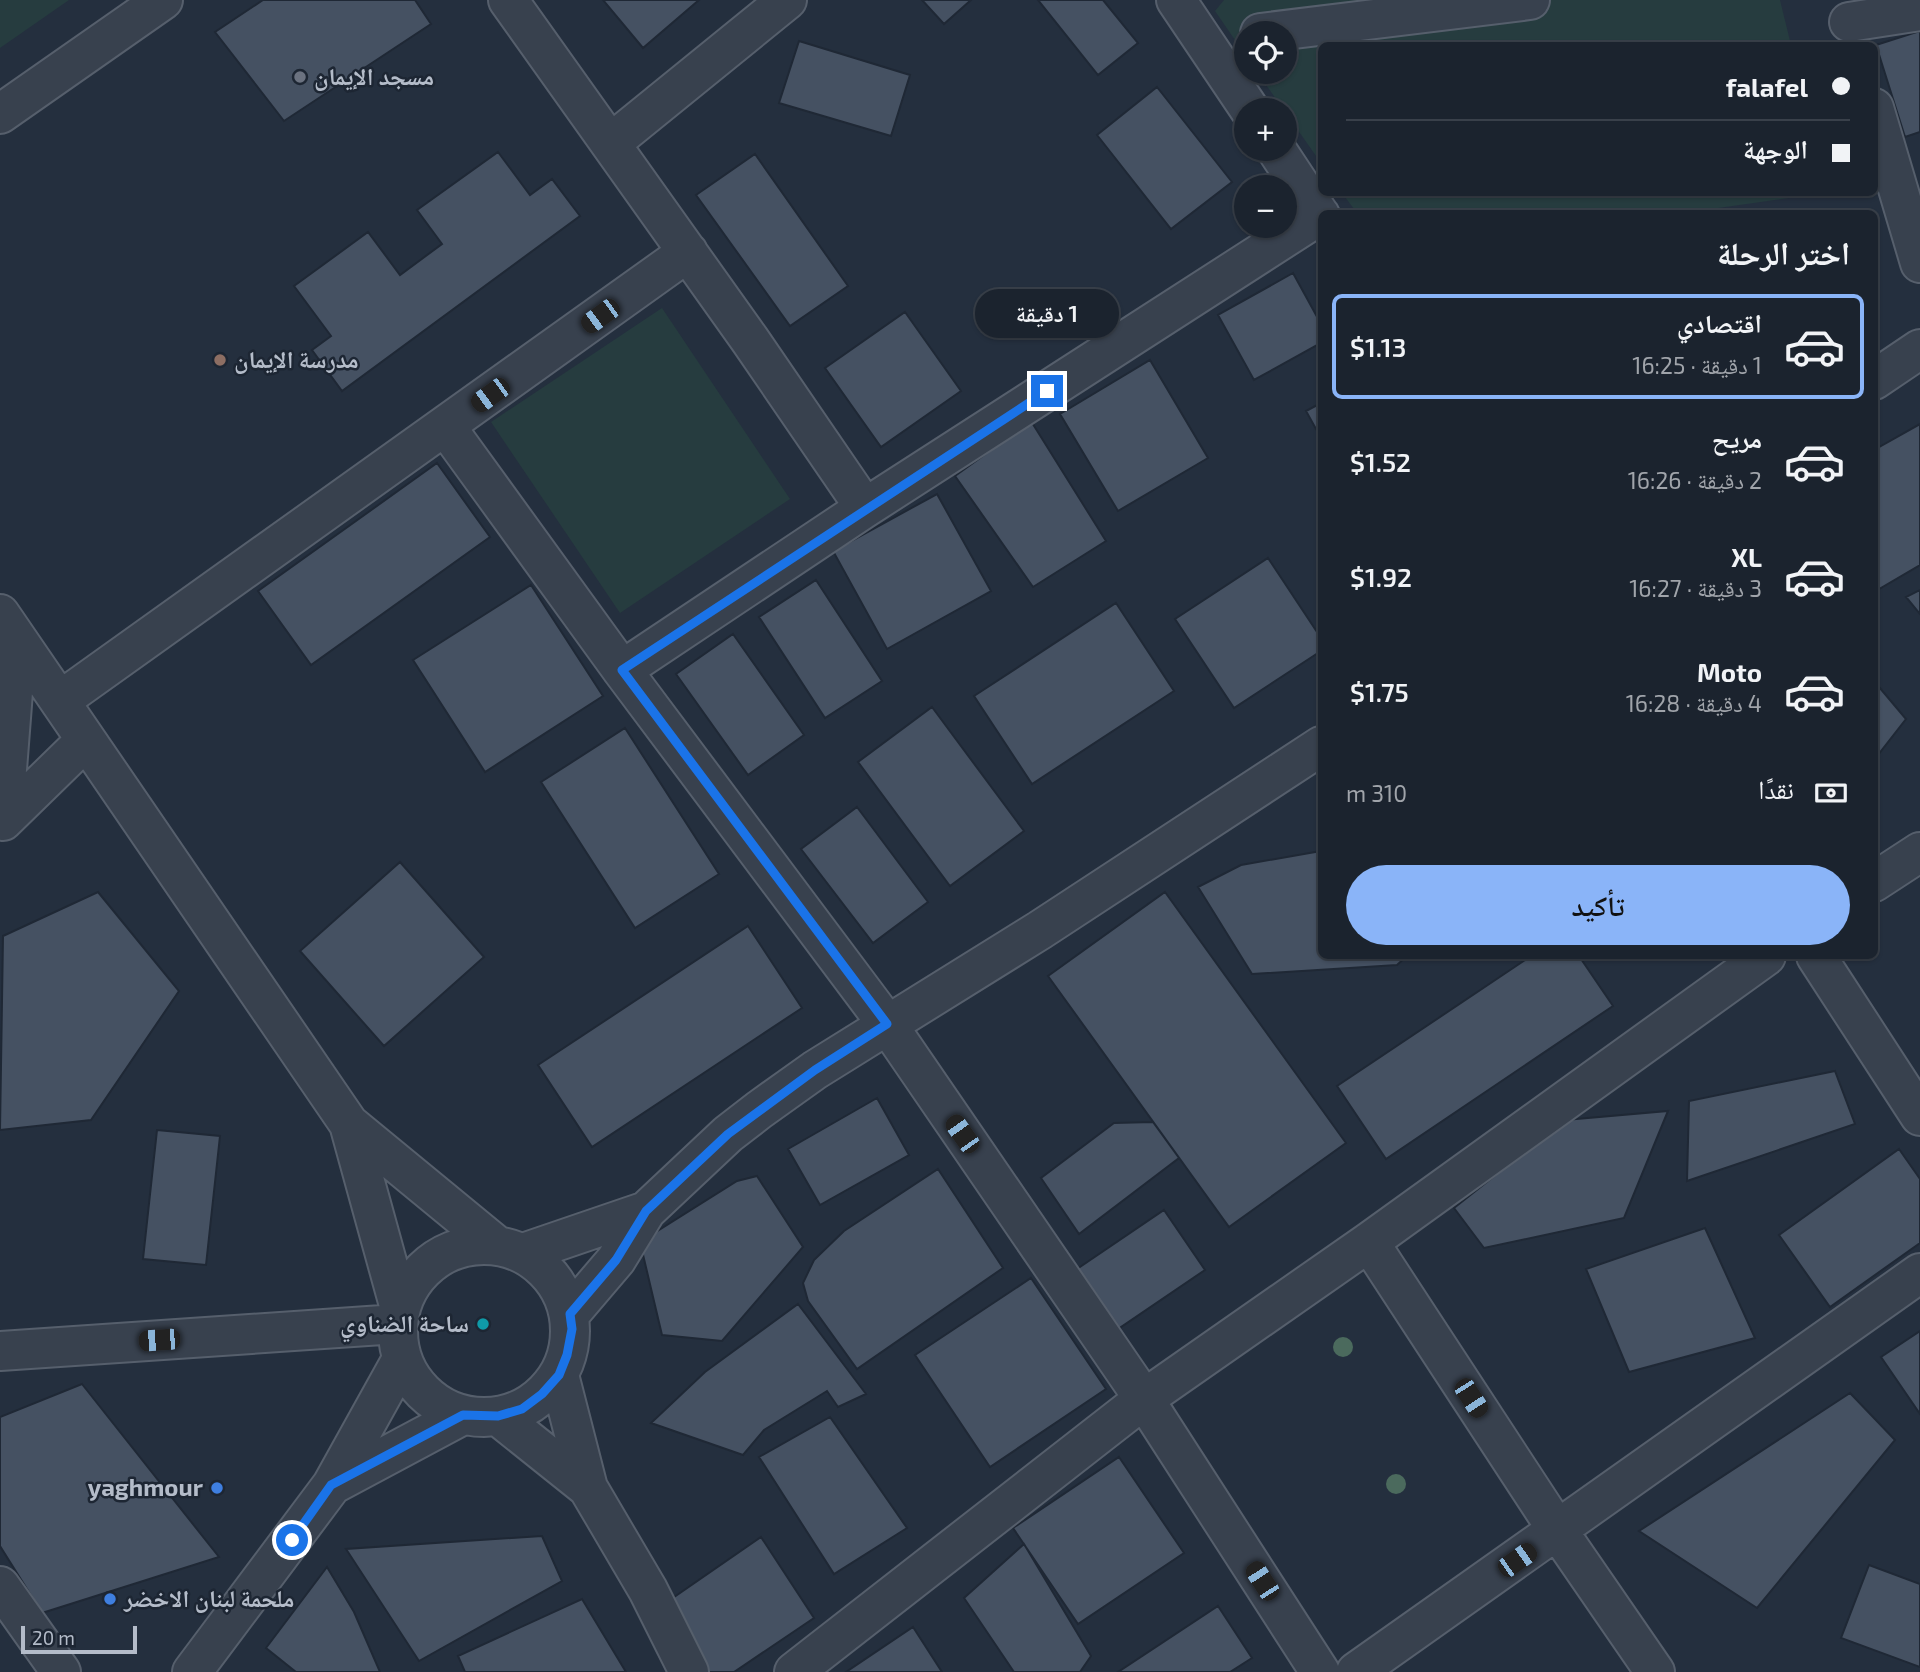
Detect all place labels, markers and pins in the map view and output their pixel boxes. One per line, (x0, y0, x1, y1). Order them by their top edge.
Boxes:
place label: مسجد الإيمان (314, 61, 434, 91)
marker: مسجد الإيمان (292, 69, 308, 85)
place label: مدرسة الإيمان (234, 344, 359, 374)
marker: مدرسة الإيمان (212, 352, 228, 368)
place label: ساحة الضناوي (340, 1308, 469, 1343)
marker: ساحة الضناوي (475, 1316, 491, 1332)
place label: yaghmour (88, 1472, 204, 1501)
marker: yaghmour (209, 1480, 225, 1496)
place label: ملحمة لبنان الاخضر (123, 1583, 294, 1613)
marker: ملحمة لبنان الاخضر (102, 1591, 118, 1607)

